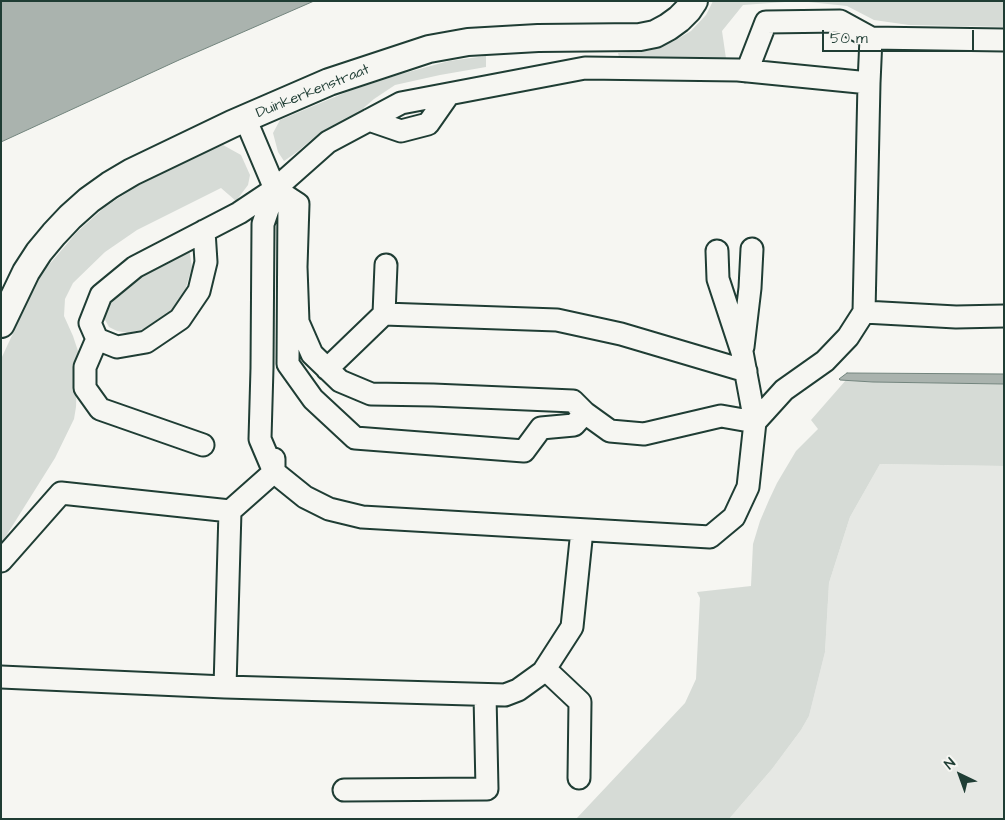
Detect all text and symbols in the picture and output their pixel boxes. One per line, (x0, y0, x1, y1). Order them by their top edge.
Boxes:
scale bar (825, 20, 978, 52)
text: 50 m (830, 28, 868, 49)
street label: Duinkerkenstraat (254, 61, 372, 123)
north arrow (935, 750, 985, 800)
text: N (940, 753, 960, 774)

